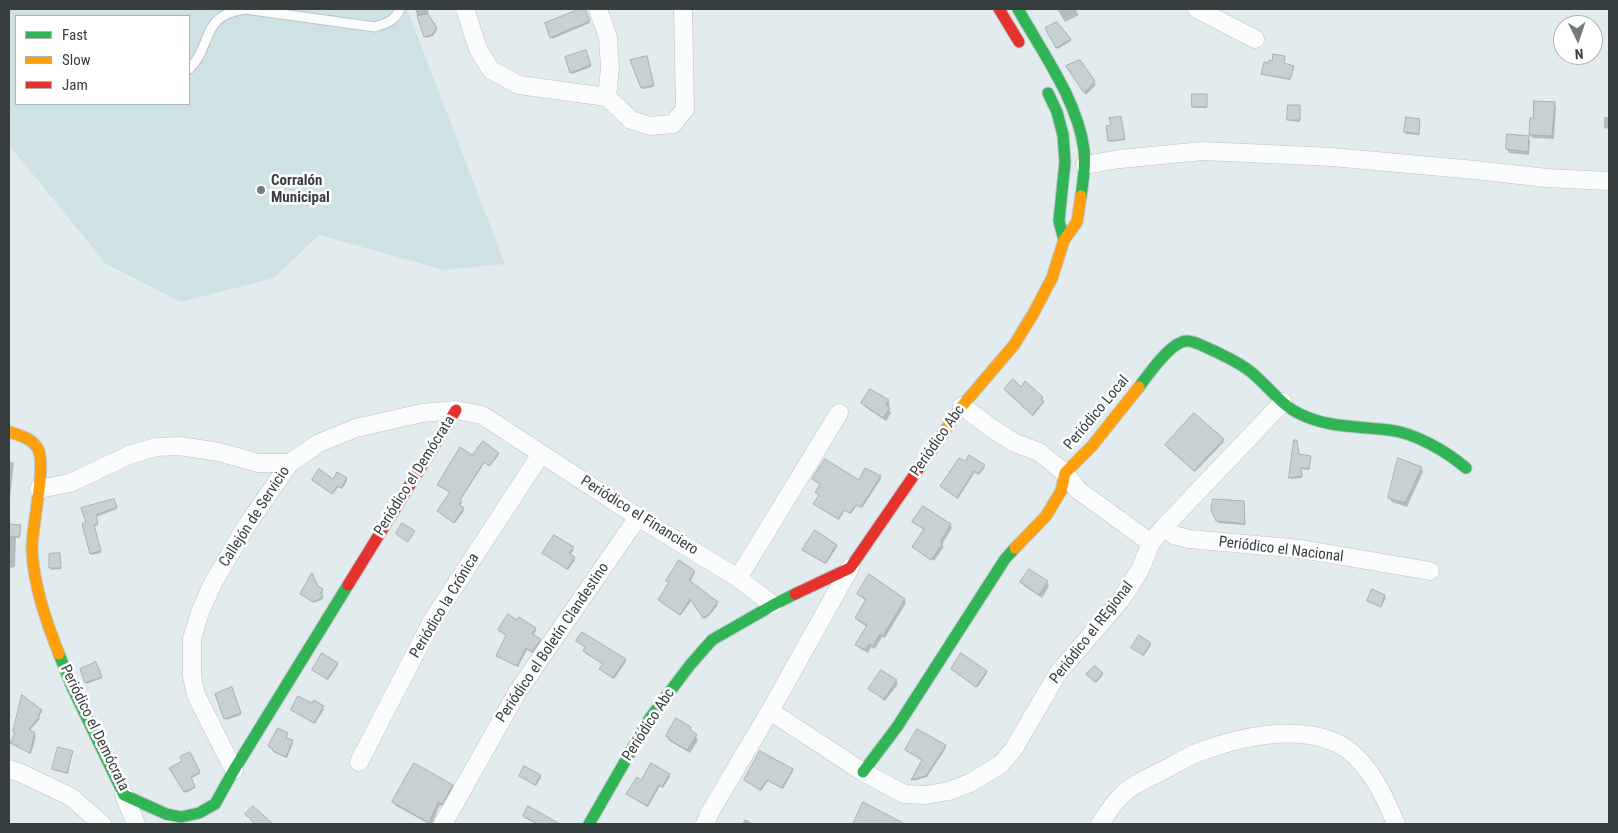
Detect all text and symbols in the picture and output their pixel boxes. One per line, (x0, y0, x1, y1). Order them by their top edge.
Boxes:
legend (15, 15, 190, 105)
north arrow (1553, 15, 1603, 65)
text: Fast (62, 26, 87, 44)
text: N (1574, 46, 1584, 62)
text: Slow (62, 51, 91, 69)
text: Jam (62, 76, 88, 94)
place label: Corralón Municipal (271, 172, 330, 207)
marker: Corralón Municipal (255, 184, 267, 196)
street label: Periódico Local (1061, 372, 1133, 454)
street label: Periódico Abc (907, 402, 969, 480)
street label: Periódico el Demócrata (371, 413, 459, 539)
street label: Callejón de Servicio (216, 463, 294, 571)
street label: Periódico el Financiero (577, 473, 701, 559)
street label: Periódico el Nacional (1217, 533, 1345, 567)
street label: Periódico la Crónica (407, 550, 483, 662)
street label: Periódico el Boletín Clandestino (493, 560, 613, 726)
street label: Periódico el REgional (1046, 578, 1138, 688)
street label: Periódico el Demócrata (56, 662, 132, 794)
street label: Periódico Abc (619, 685, 679, 765)

